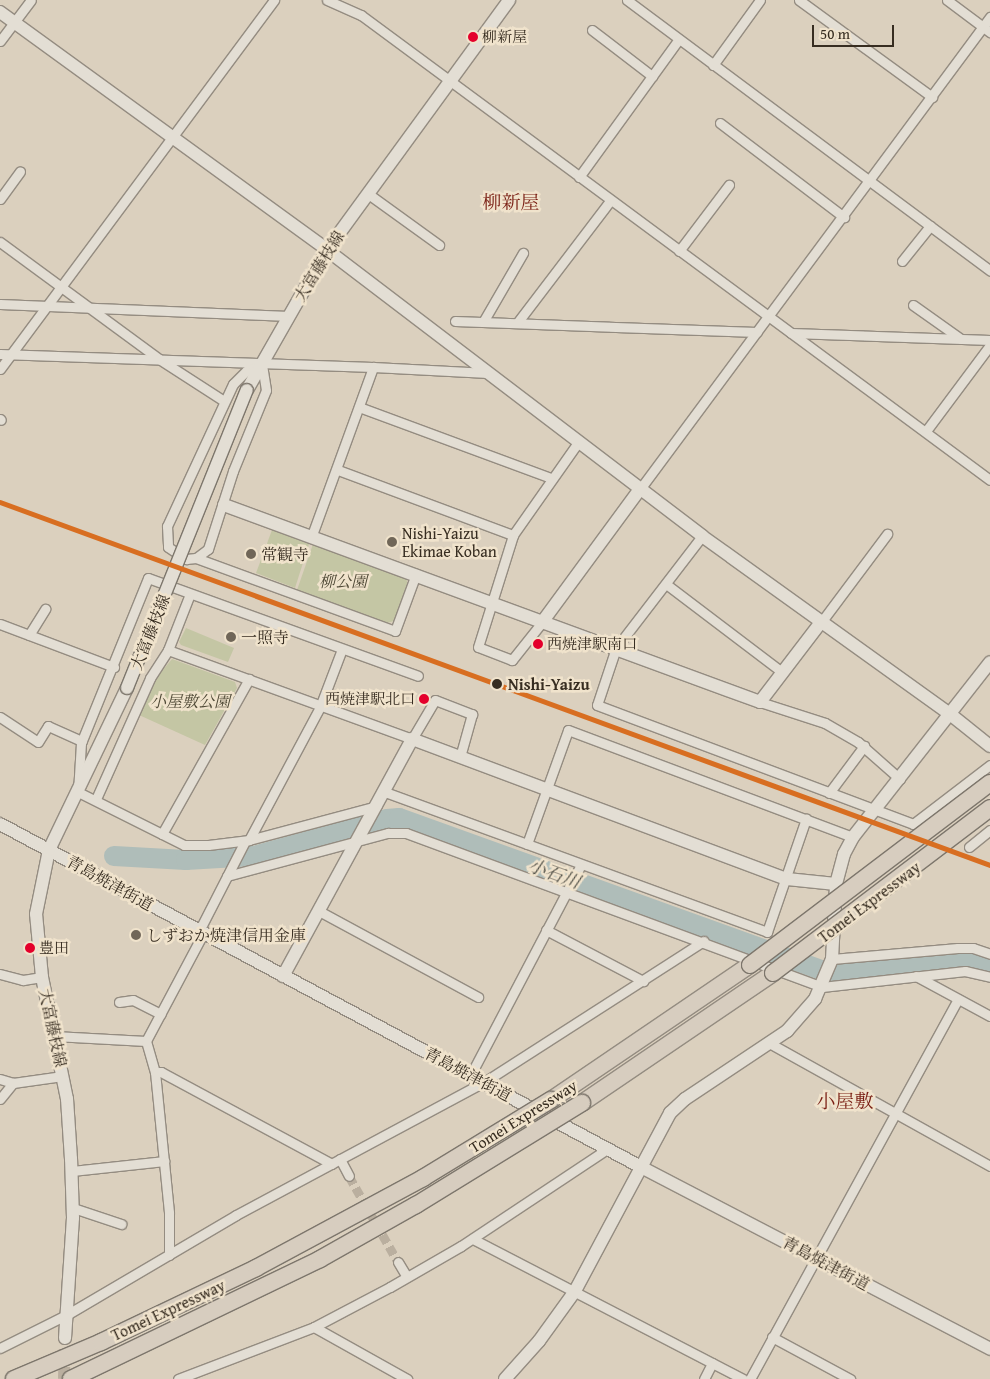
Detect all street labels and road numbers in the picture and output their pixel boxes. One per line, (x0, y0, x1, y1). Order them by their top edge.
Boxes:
street label: 大富藤枝線 (290, 227, 348, 305)
street label: 大富藤枝線 (126, 591, 174, 673)
street label: 青島焼津街道 (63, 851, 157, 915)
street label: Tomei Expressway (814, 857, 924, 947)
street label: 大富藤枝線 (35, 987, 71, 1069)
street label: 青島焼津街道 (421, 1043, 515, 1105)
street label: Tomei Expressway (466, 1075, 580, 1157)
street label: 青島焼津街道 (779, 1232, 873, 1294)
street label: Tomei Expressway (108, 1275, 228, 1345)

